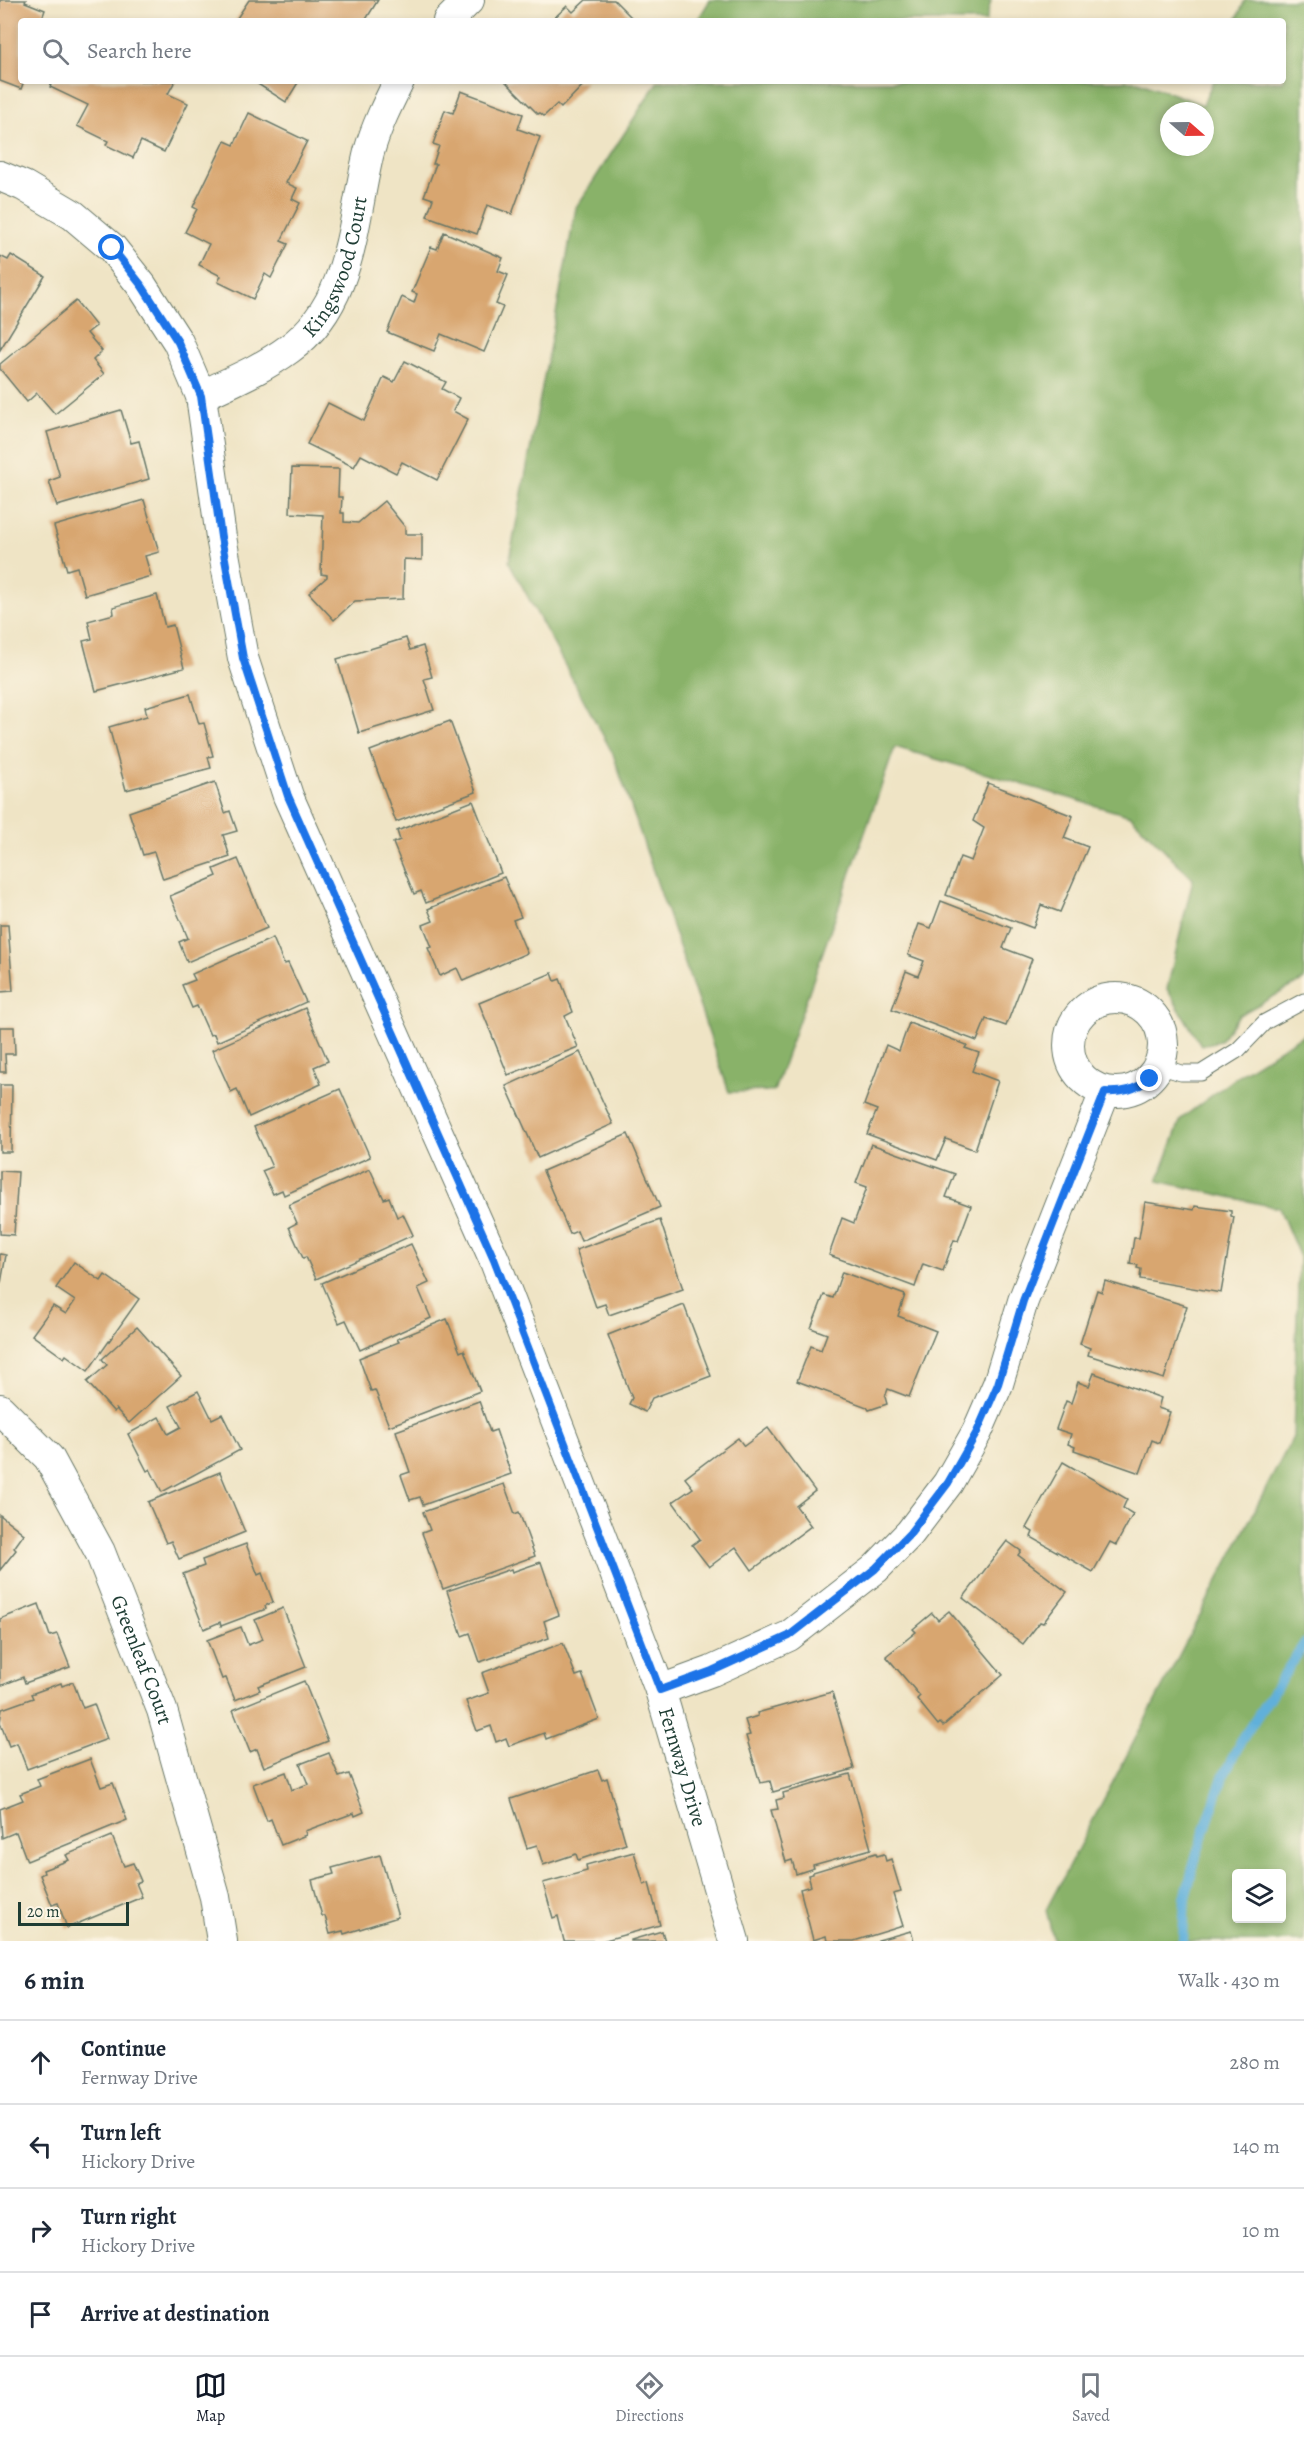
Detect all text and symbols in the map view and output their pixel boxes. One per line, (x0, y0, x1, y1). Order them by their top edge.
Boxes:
search box (18, 18, 1286, 84)
icon: search (39, 35, 72, 68)
text: Search here (87, 36, 192, 66)
north arrow (1160, 102, 1214, 156)
street label: Kingswood Court (296, 194, 374, 343)
route start (98, 234, 124, 260)
route end (1136, 1065, 1162, 1091)
street label: Greenleaf Court (104, 1591, 179, 1728)
street label: Fernway Drive (652, 1704, 713, 1830)
map controls (1232, 1869, 1286, 1923)
button: layers (1232, 1869, 1286, 1923)
scale bar (18, 1899, 129, 1926)
text: 20 m (27, 1901, 60, 1923)
text: 6 min (24, 1963, 85, 1998)
text: Walk · 430 m (1178, 1967, 1280, 1994)
text: Continue (81, 2034, 166, 2064)
icon: ahead (24, 2046, 57, 2079)
text: 280 m (1230, 2049, 1280, 2076)
text: Fernway Drive (81, 2064, 198, 2091)
text: Turn left (81, 2118, 161, 2148)
icon: left (24, 2130, 57, 2163)
text: 140 m (1233, 2133, 1280, 2160)
text: Hickory Drive (81, 2148, 195, 2175)
text: Turn right (81, 2202, 177, 2232)
icon: right (24, 2214, 57, 2247)
text: 10 m (1242, 2217, 1280, 2244)
text: Hickory Drive (81, 2232, 195, 2259)
icon: arrive (24, 2298, 57, 2331)
text: Arrive at destination (81, 2299, 270, 2329)
tab: Map (194, 2369, 227, 2427)
tab: Directions (615, 2369, 684, 2427)
tab: Saved (1072, 2369, 1110, 2427)

